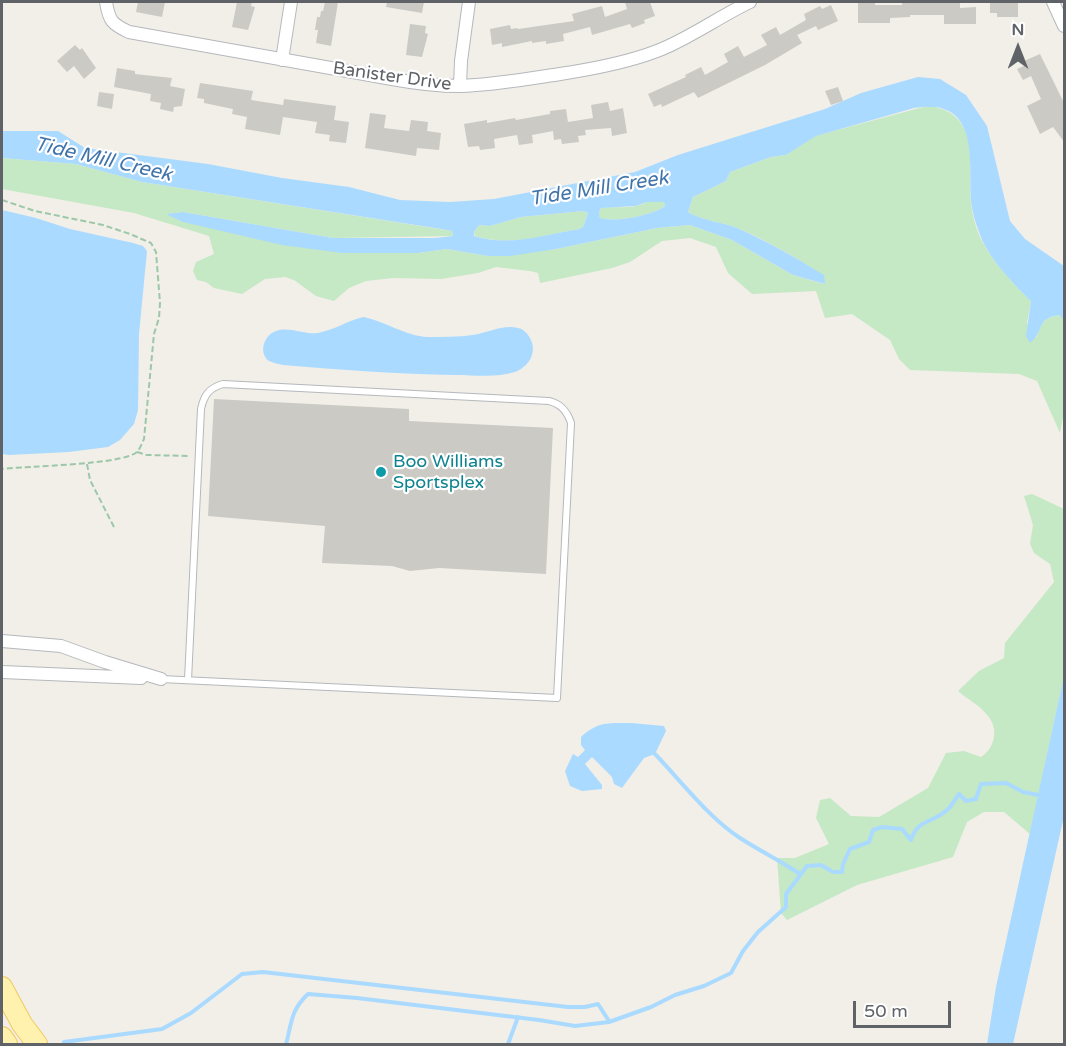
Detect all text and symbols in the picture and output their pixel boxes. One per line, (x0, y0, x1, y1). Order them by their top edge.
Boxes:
north arrow (988, 18, 1048, 78)
text: N (1012, 20, 1024, 40)
street label: Banister Drive (331, 58, 453, 96)
water label: Tide Mill Creek (32, 133, 174, 187)
water label: Tide Mill Creek (528, 166, 670, 212)
place label: Boo Williams Sportsplex (393, 451, 503, 494)
marker: Boo Williams Sportsplex (374, 465, 388, 479)
scale bar (856, 989, 954, 1027)
text: 50 m (864, 1000, 908, 1022)

